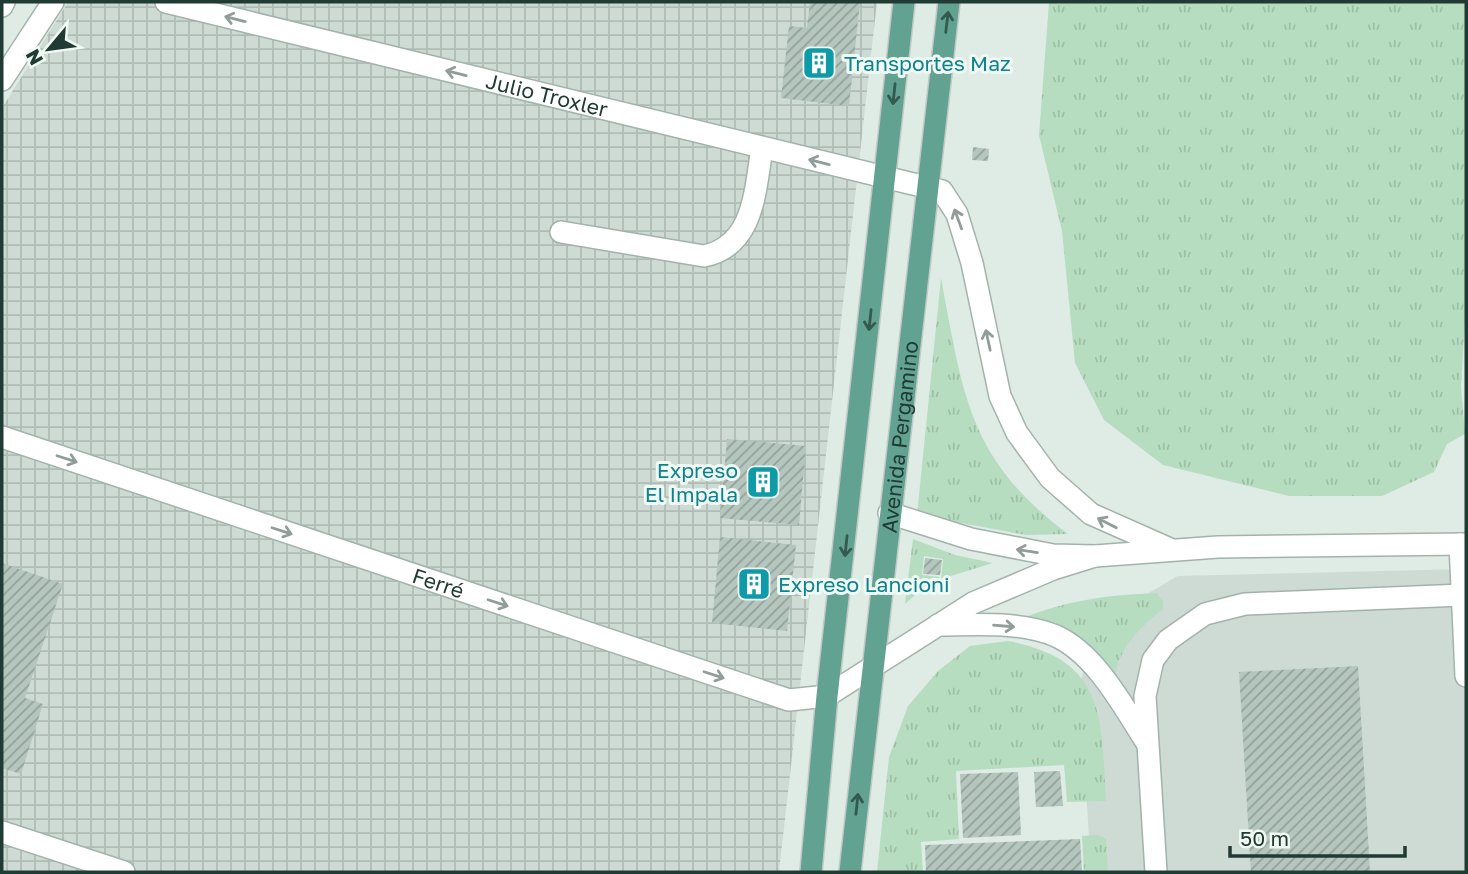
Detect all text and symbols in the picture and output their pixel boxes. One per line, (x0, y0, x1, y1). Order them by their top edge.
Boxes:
one-way arrow (940, 11, 953, 34)
one-way arrow (224, 12, 247, 25)
north arrow (14, 14, 84, 84)
building icon: Transportes Maz (800, 44, 838, 82)
text: N (20, 46, 47, 69)
place label: Transportes Maz (844, 50, 1011, 76)
one-way arrow (445, 66, 467, 79)
street label: Julio Troxler (483, 67, 610, 122)
one-way arrow (888, 82, 901, 105)
one-way arrow (808, 155, 831, 168)
one-way arrow (950, 208, 963, 230)
one-way arrow (863, 308, 876, 331)
one-way arrow (981, 329, 995, 352)
street label: Avenida Pergamino (876, 339, 923, 534)
one-way arrow (55, 454, 77, 466)
place label: Expreso El Impala (645, 457, 738, 507)
building icon: Expreso El Impala (744, 463, 782, 501)
one-way arrow (1097, 516, 1118, 529)
one-way arrow (271, 526, 293, 538)
one-way arrow (839, 535, 852, 557)
one-way arrow (1017, 544, 1039, 557)
street label: Ferré (409, 562, 467, 604)
building icon: Expreso Lancioni (735, 565, 773, 603)
place label: Expreso Lancioni (778, 571, 950, 597)
one-way arrow (487, 598, 509, 610)
one-way arrow (992, 620, 1015, 633)
one-way arrow (703, 669, 725, 682)
one-way arrow (851, 794, 864, 816)
scale bar (1230, 814, 1405, 858)
text: 50 m (1240, 825, 1289, 851)

